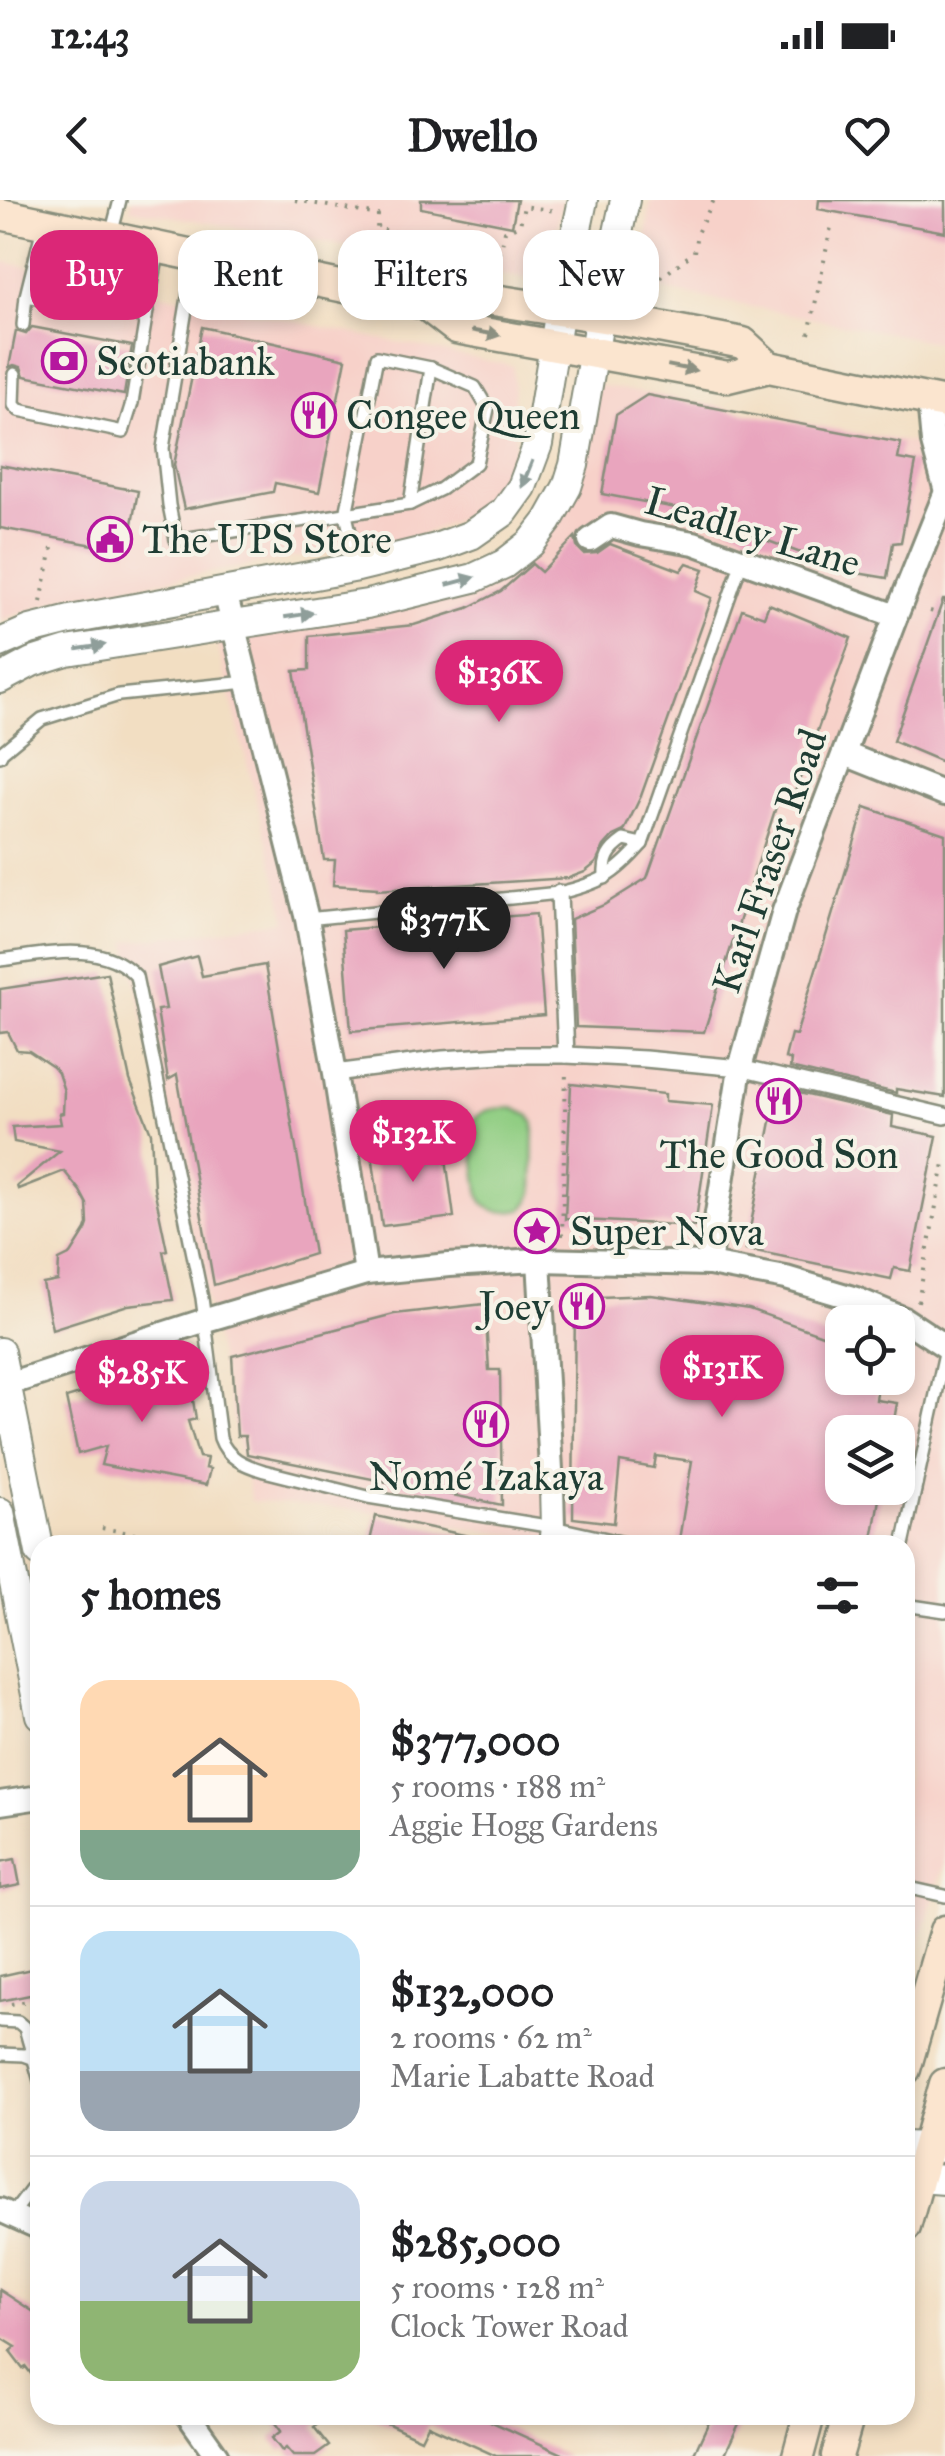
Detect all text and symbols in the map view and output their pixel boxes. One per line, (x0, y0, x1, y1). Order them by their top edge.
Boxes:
text: 12:43 (50, 12, 130, 58)
icon: back (50, 108, 105, 163)
text: Dwello (407, 108, 538, 163)
icon: heart (840, 108, 895, 163)
chip: Buy (30, 230, 158, 320)
chip: Rent (178, 230, 318, 320)
chip: Filters (338, 230, 503, 320)
chip: New (523, 230, 659, 320)
one-way arrow (471, 326, 502, 341)
place label: Scotiabank (96, 337, 275, 386)
bank icon: Scotiabank (41, 338, 87, 384)
one-way arrow (667, 361, 698, 377)
place label: Congee Queen (346, 391, 581, 440)
restaurant icon: Congee Queen (291, 392, 337, 438)
one-way arrow (519, 460, 535, 489)
street label: Leadley Lane (639, 476, 866, 587)
place label: The UPS Store (142, 515, 392, 564)
public building icon: The UPS Store (87, 516, 133, 562)
one-way arrow (446, 573, 477, 589)
one-way arrow (284, 606, 316, 622)
one-way arrow (76, 639, 108, 654)
pin: $136K (429, 640, 569, 725)
text: $136K (457, 653, 541, 692)
street label: Karl Fraser Road (701, 722, 838, 1000)
pin: $377K (374, 887, 514, 972)
text: $377K (400, 900, 488, 939)
restaurant icon: The Good Son (756, 1078, 802, 1124)
pin: $132K (343, 1100, 483, 1185)
text: $132K (371, 1113, 455, 1152)
place label: The Good Son (660, 1130, 898, 1179)
place label: Super Nova (570, 1207, 764, 1256)
place icon: Super Nova (514, 1208, 560, 1254)
place label: Joey (475, 1282, 551, 1331)
restaurant icon: Joey (559, 1283, 605, 1329)
map controls (825, 1305, 915, 1505)
button: locate (825, 1305, 915, 1395)
pin: $131K (652, 1335, 792, 1420)
pin: $285K (72, 1340, 212, 1425)
text: $131K (682, 1348, 762, 1387)
text: $285K (97, 1353, 187, 1392)
restaurant icon: Nomé Izakaya (463, 1401, 509, 1447)
button: layers (825, 1415, 915, 1505)
place label: Nomé Izakaya (368, 1452, 604, 1501)
icon: filters (810, 1568, 865, 1623)
text: 5 homes (80, 1569, 221, 1621)
text: $377,000 (390, 1715, 560, 1767)
icon: home (160, 1720, 280, 1840)
text: 5 rooms · 188 m² (390, 1767, 605, 1806)
text: Aggie Hogg Gardens (390, 1806, 658, 1845)
text: $132,000 (390, 1966, 554, 2018)
icon: home (160, 1971, 280, 2091)
text: 2 rooms · 62 m² (390, 2018, 592, 2057)
text: Marie Labatte Road (390, 2057, 655, 2096)
text: $285,000 (390, 2216, 561, 2268)
icon: home (160, 2221, 280, 2341)
text: 5 rooms · 128 m² (390, 2268, 604, 2307)
text: Clock Tower Road (390, 2307, 629, 2346)

